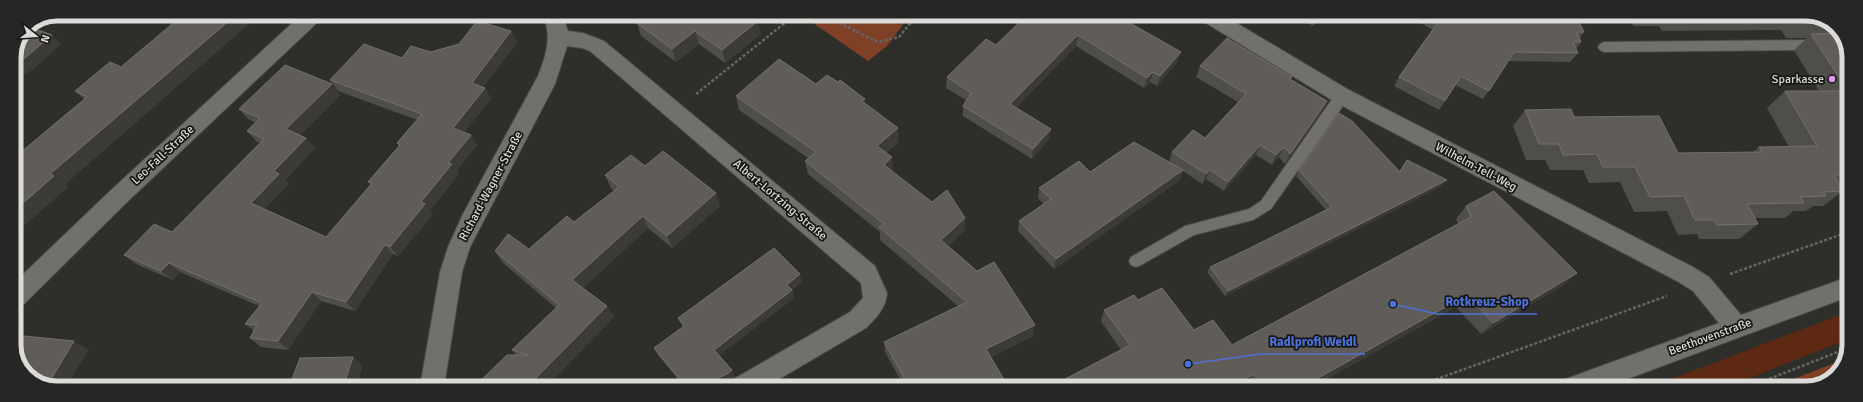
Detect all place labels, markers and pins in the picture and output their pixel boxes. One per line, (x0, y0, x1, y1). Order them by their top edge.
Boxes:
place label: Sparkasse (1772, 72, 1824, 87)
marker: Sparkasse (1827, 74, 1837, 84)
callout: Rotkreuz-Shop (1437, 289, 1537, 314)
callout: Radlprofi Weidl (1261, 329, 1365, 354)

